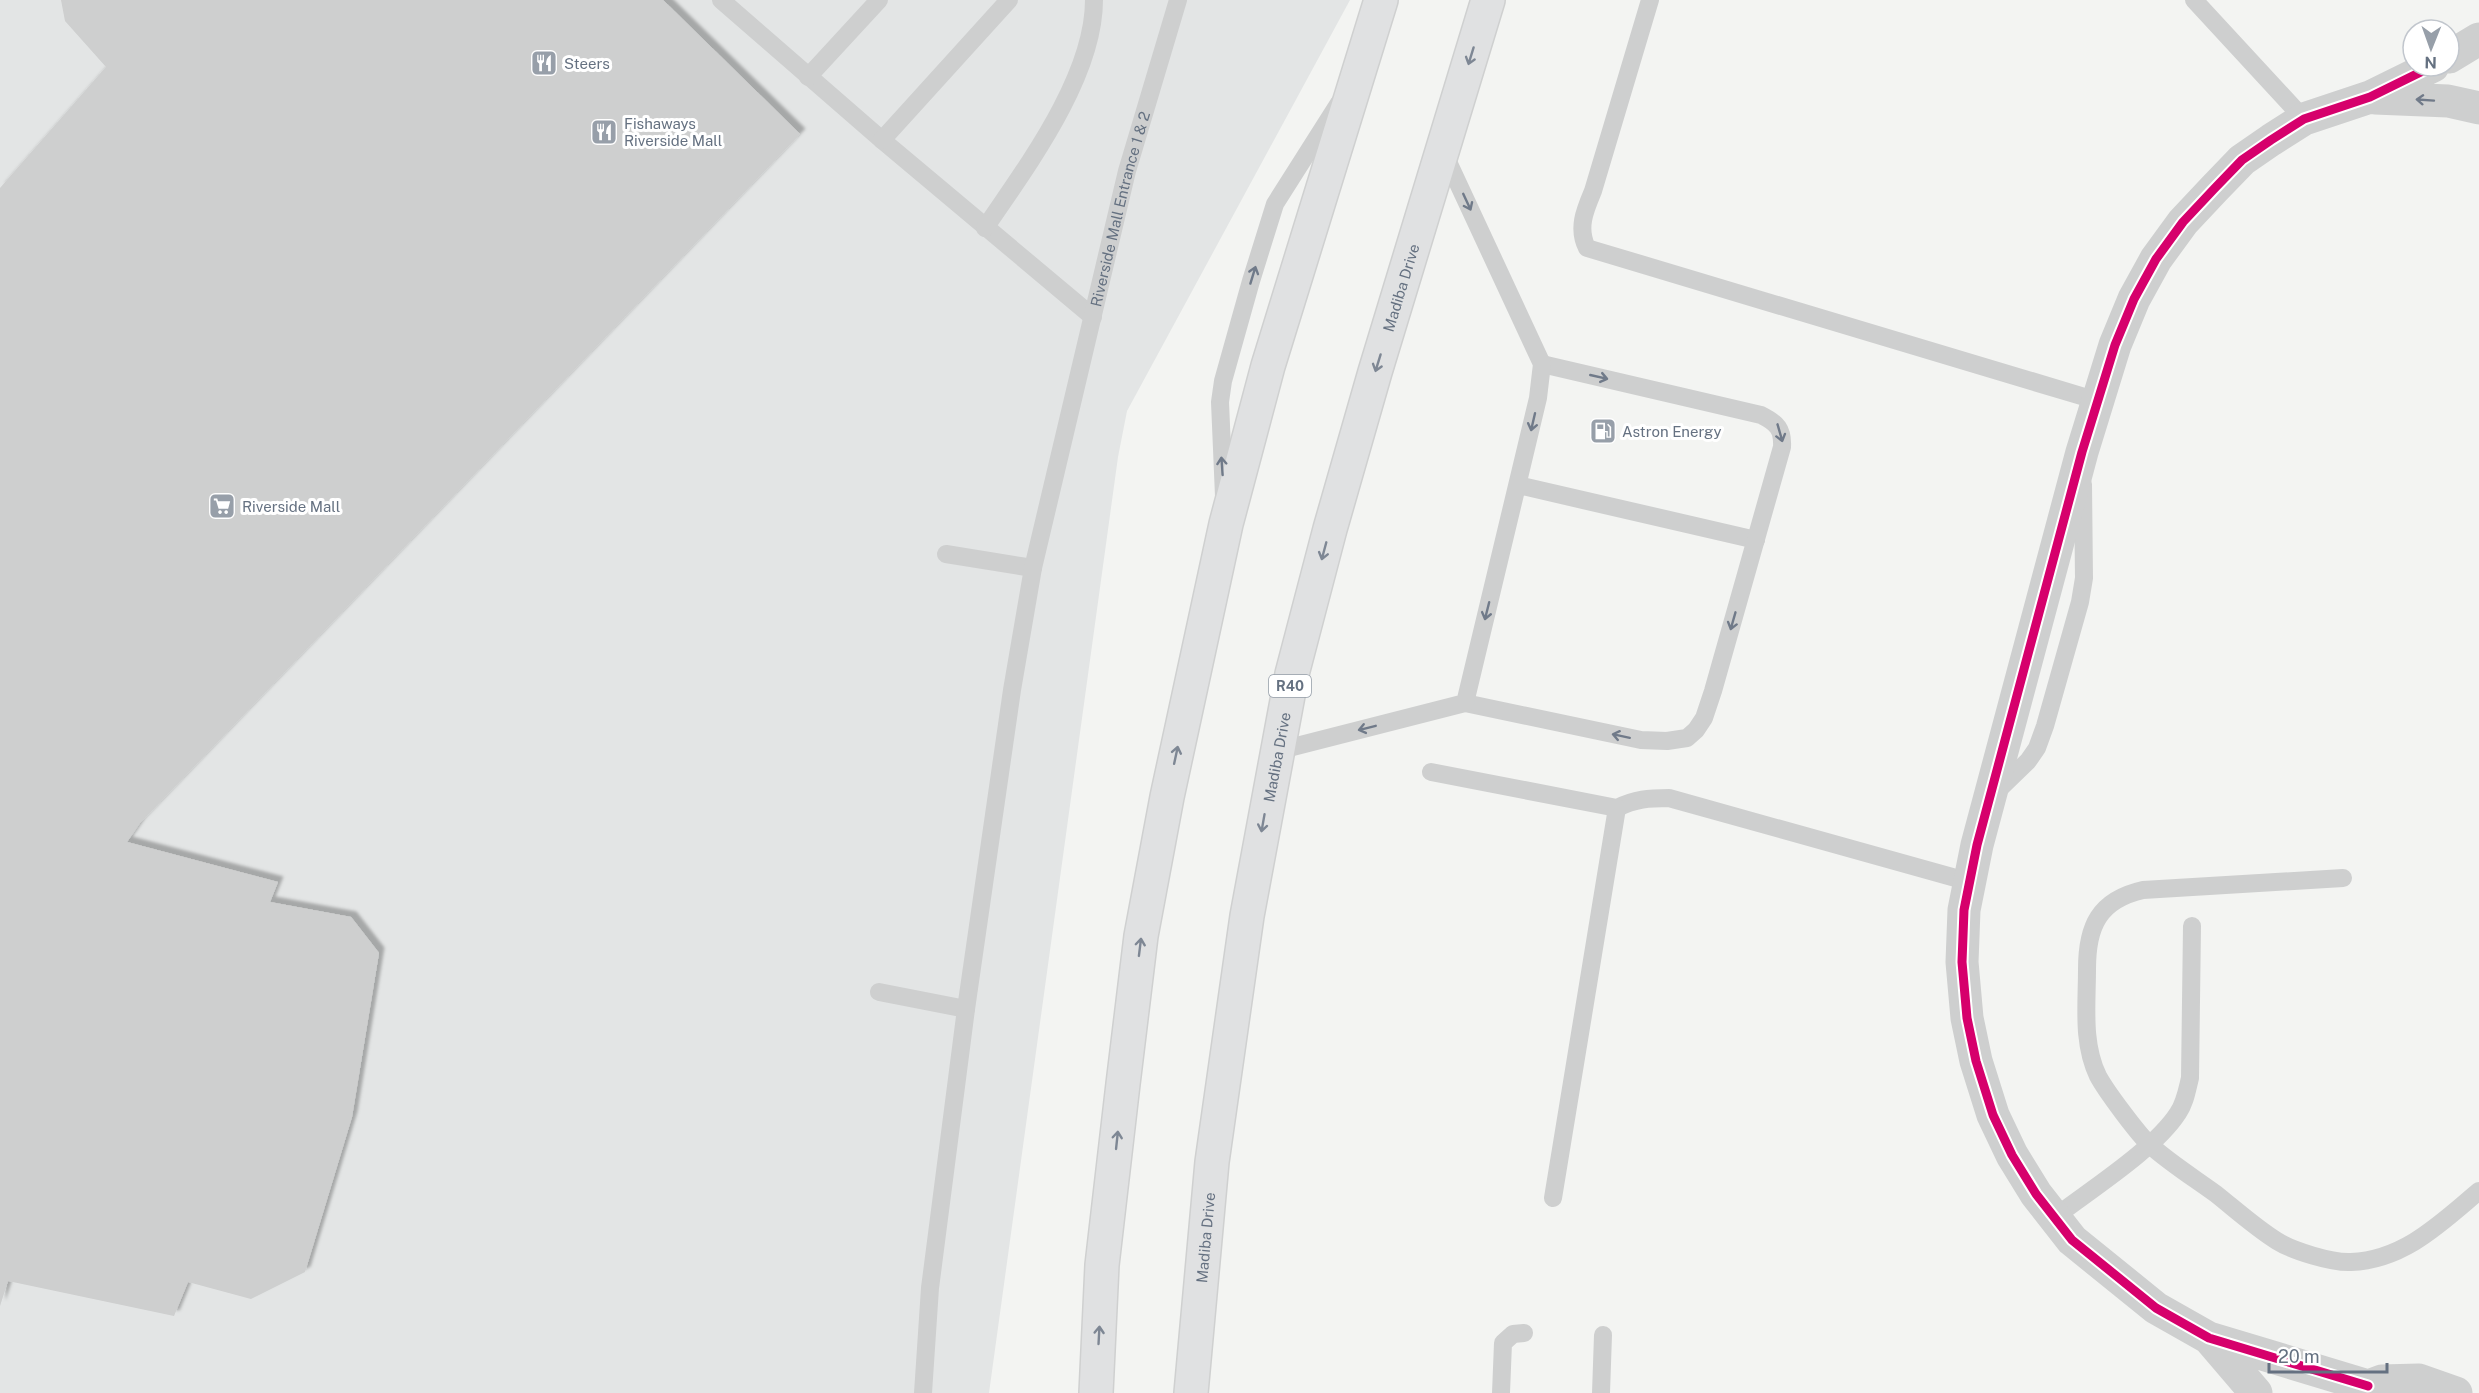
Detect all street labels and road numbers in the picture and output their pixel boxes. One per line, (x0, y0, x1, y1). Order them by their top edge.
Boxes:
street label: Riverside Mall Entrance 1 & 2 (1087, 109, 1153, 308)
street label: Madiba Drive (1379, 242, 1422, 334)
road number: R40 (1269, 675, 1311, 697)
street label: Madiba Drive (1260, 711, 1293, 804)
street label: Madiba Drive (1193, 1191, 1218, 1284)

